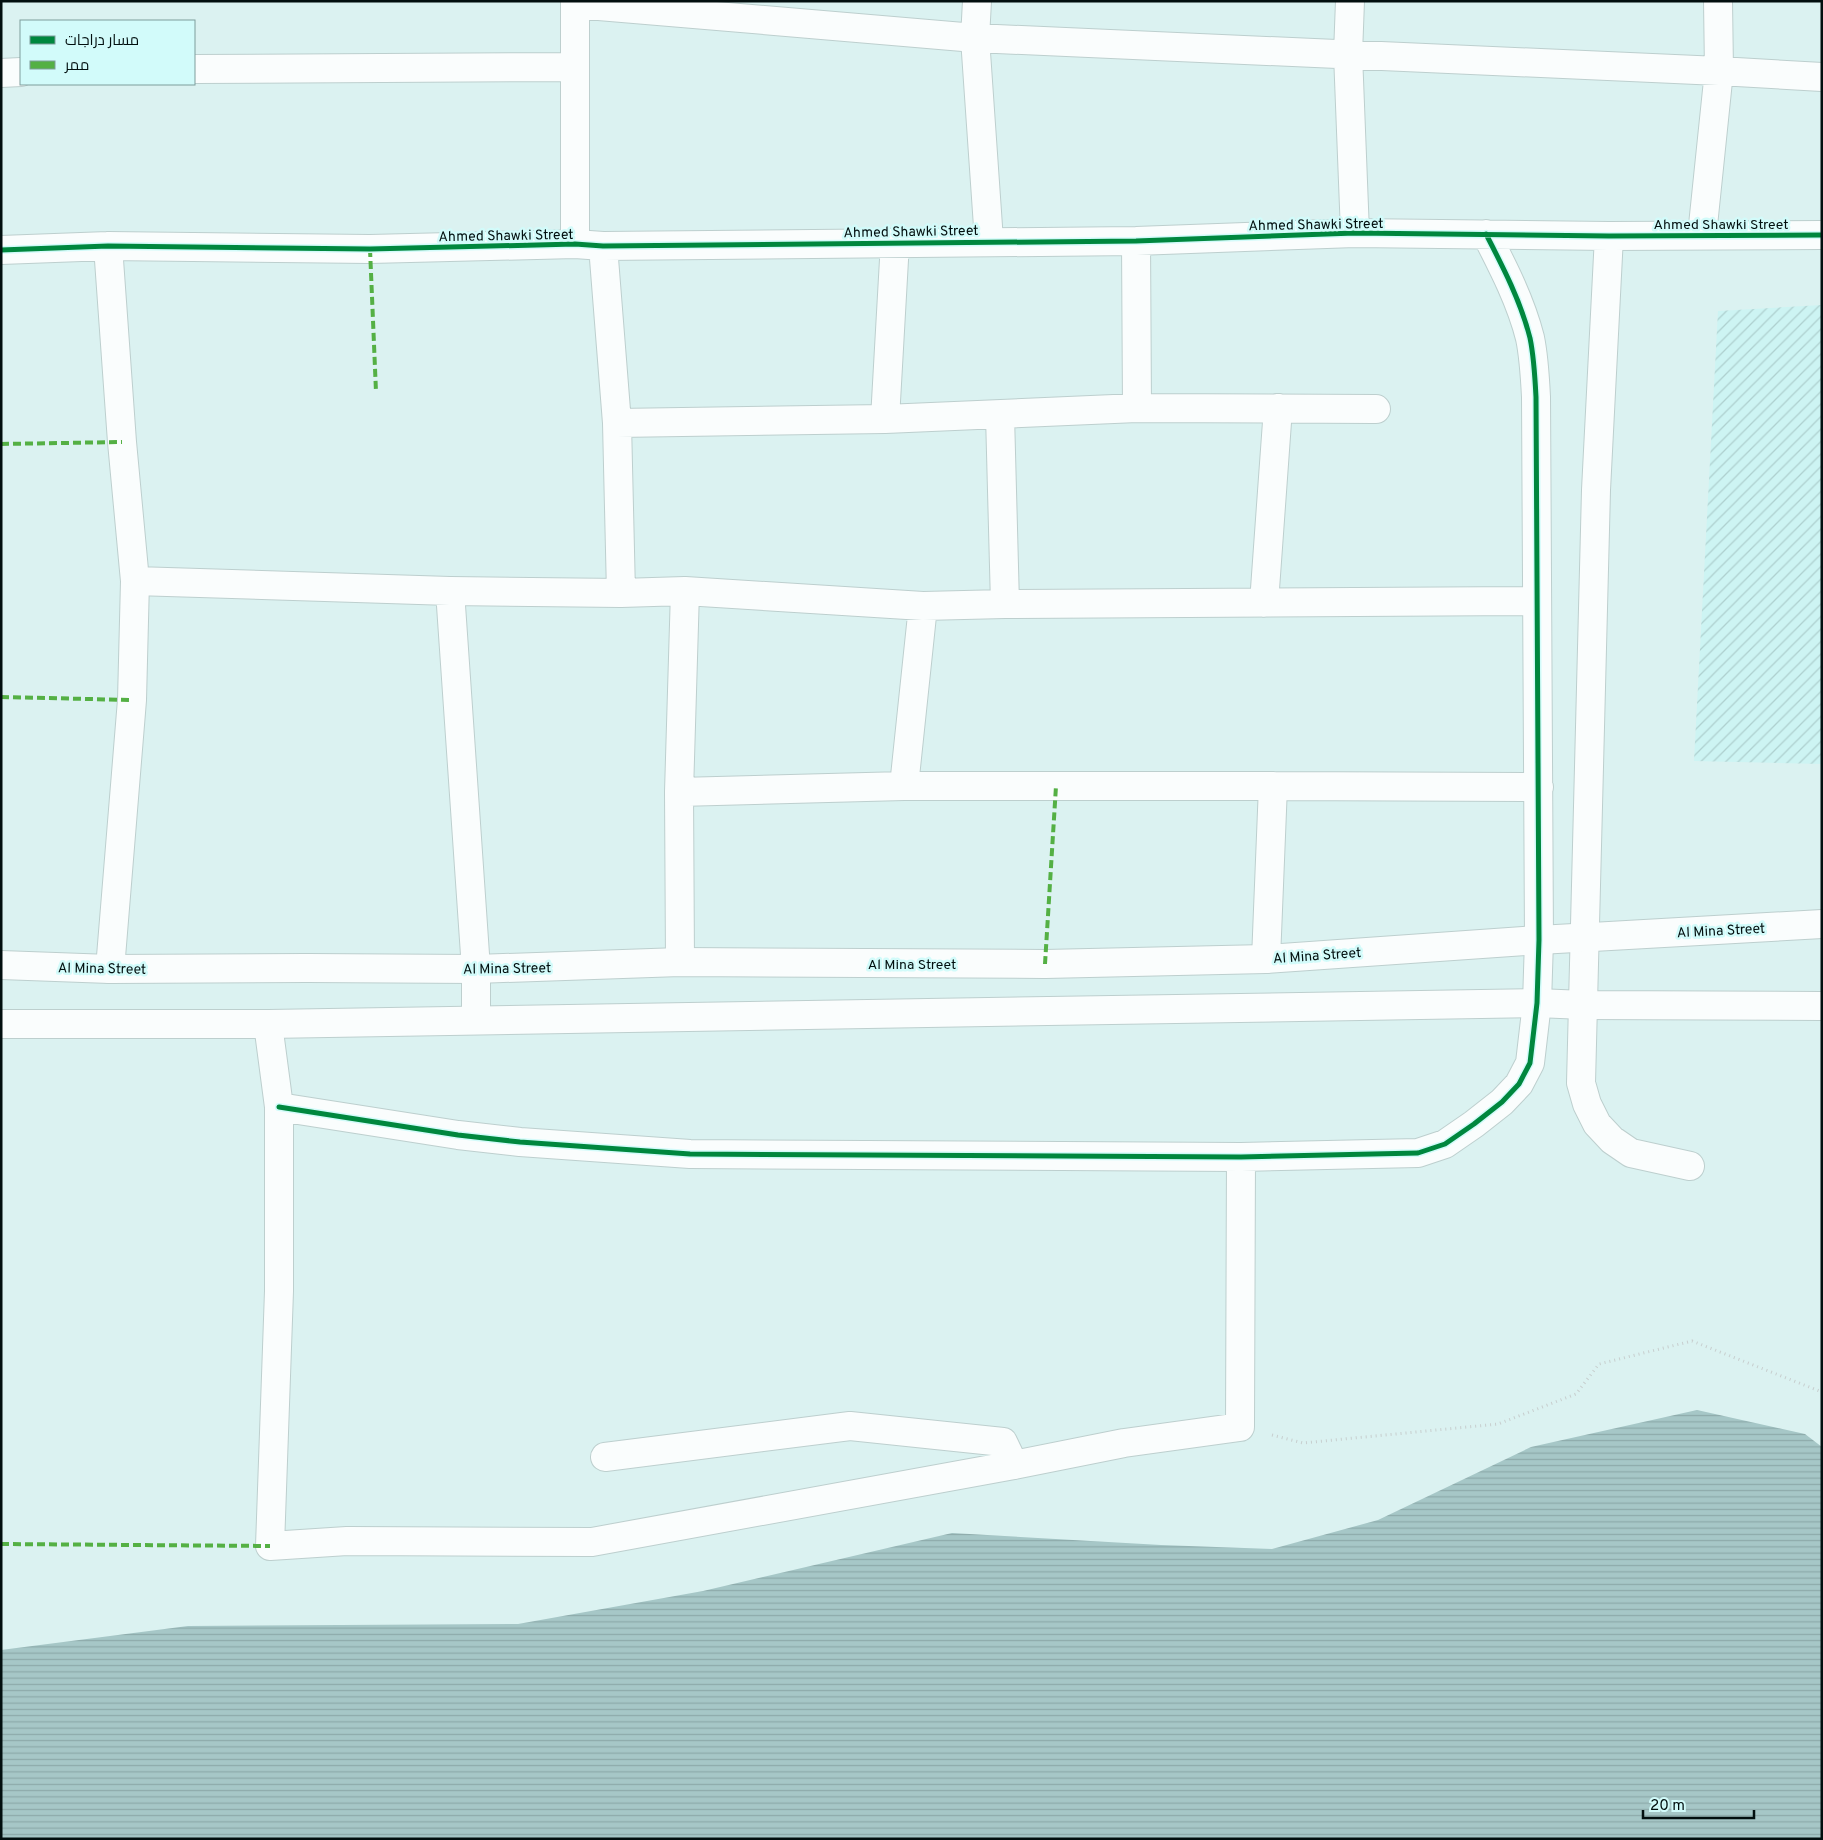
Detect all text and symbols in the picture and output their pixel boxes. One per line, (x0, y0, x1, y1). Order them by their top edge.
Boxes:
legend (20, 20, 195, 85)
text: مسار دراجات (65, 32, 139, 51)
text: ممر (64, 57, 89, 76)
street label: Ahmed Shawki Street (1248, 216, 1384, 235)
street label: Ahmed Shawki Street (1654, 217, 1788, 234)
street label: Ahmed Shawki Street (843, 223, 979, 242)
street label: Ahmed Shawki Street (438, 227, 574, 246)
street label: Al Mina Street (1676, 921, 1766, 942)
street label: Al Mina Street (1272, 945, 1362, 968)
street label: Al Mina Street (868, 957, 956, 974)
street label: Al Mina Street (58, 960, 146, 979)
street label: Al Mina Street (463, 960, 551, 979)
scale bar (1643, 1788, 1754, 1820)
text: 20 m (1650, 1797, 1685, 1816)

